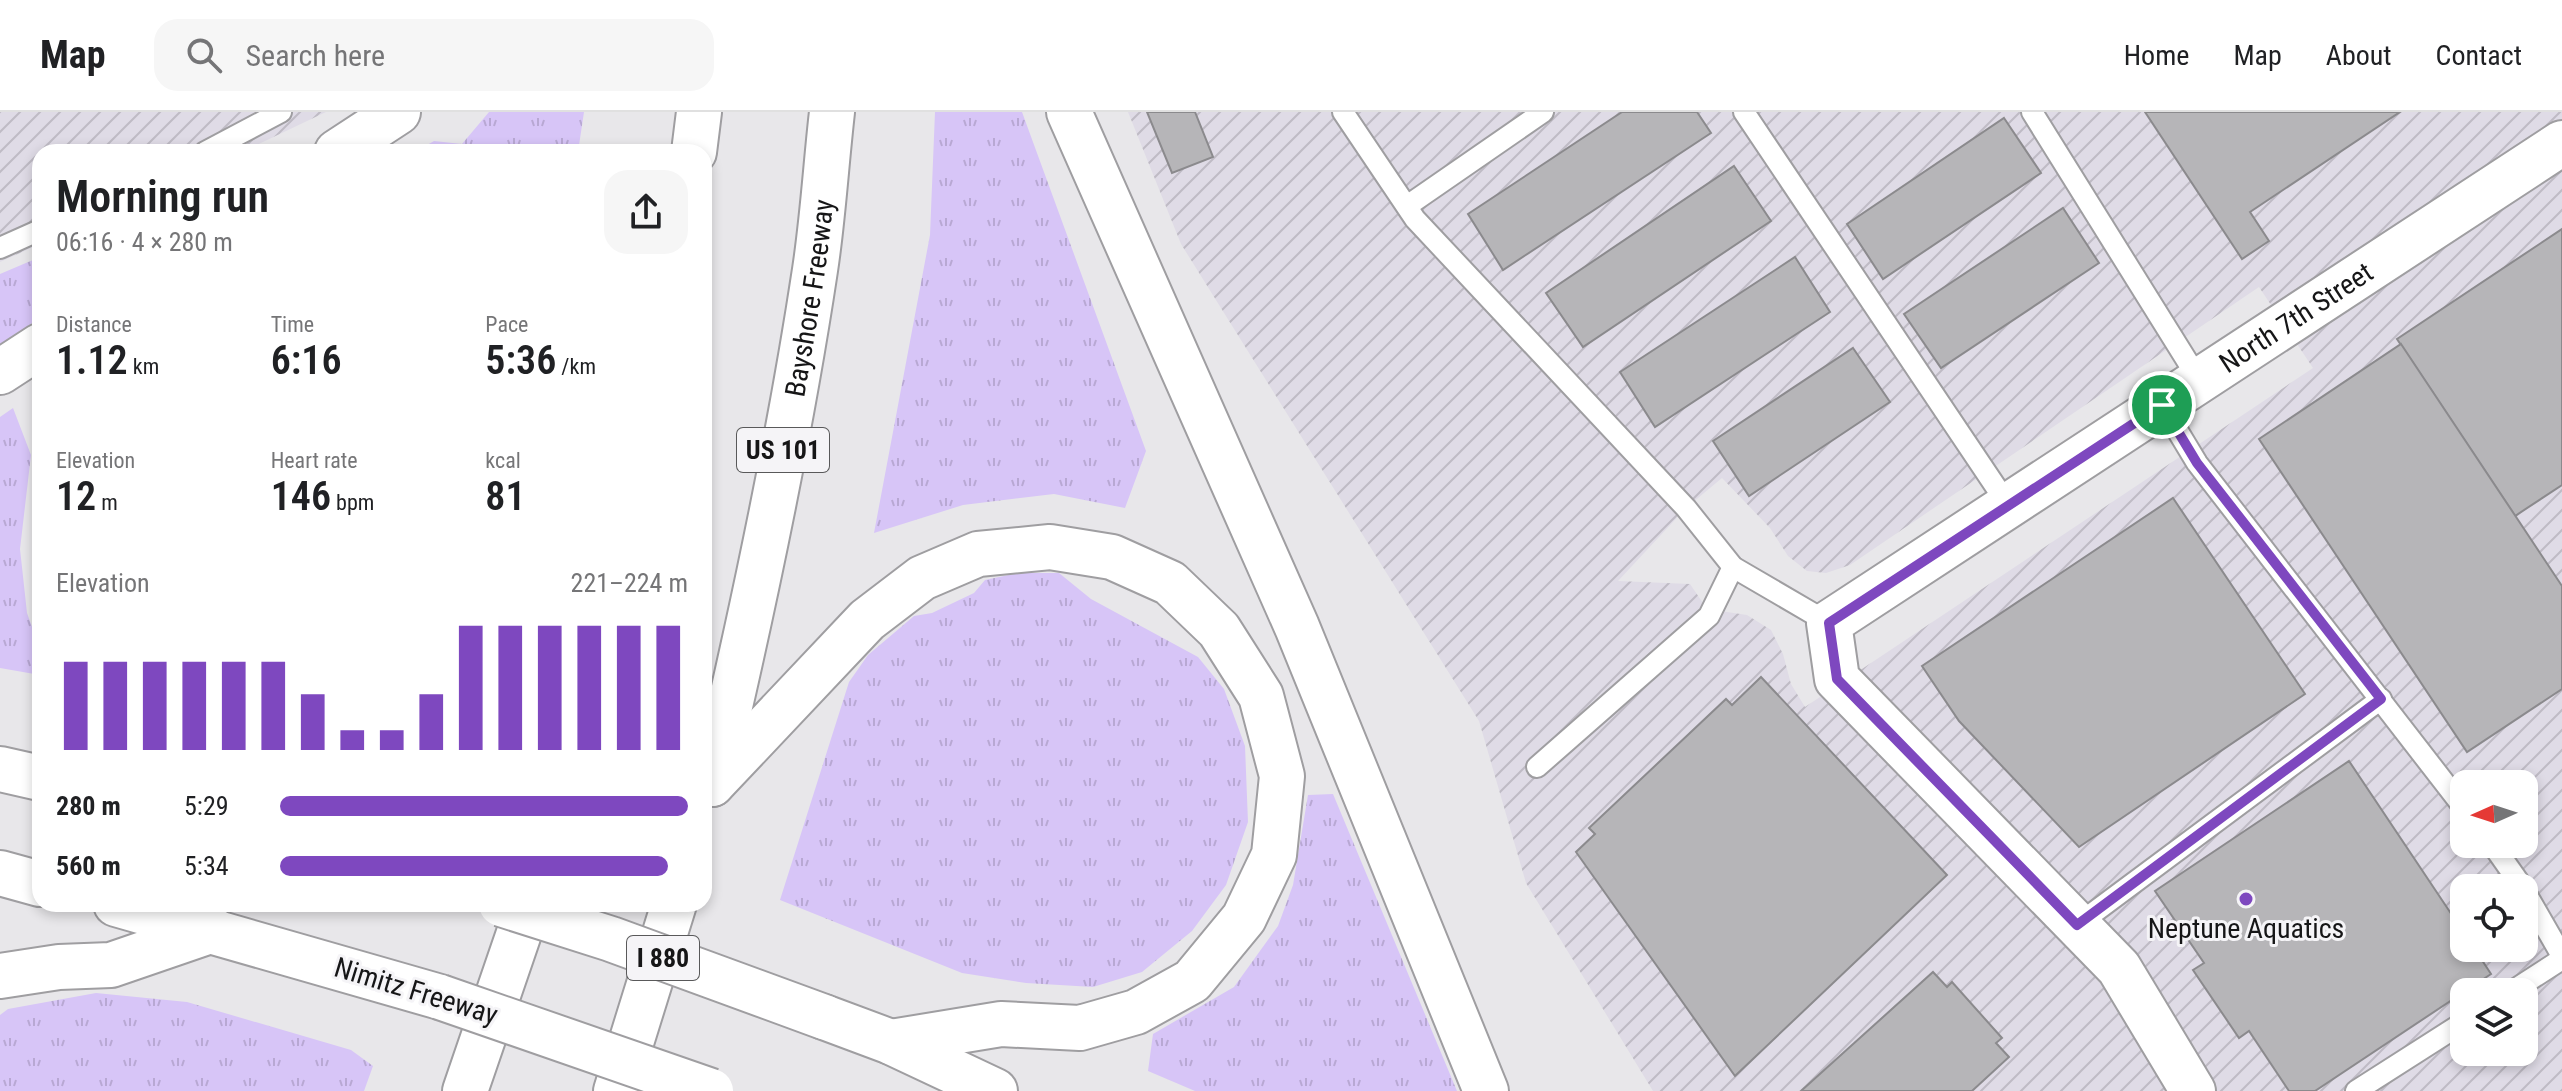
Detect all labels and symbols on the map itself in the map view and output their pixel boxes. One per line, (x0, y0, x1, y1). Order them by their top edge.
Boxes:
street label: Bayshore Freeway (778, 197, 840, 399)
street label: North 7th Street (2213, 255, 2379, 379)
pin (2128, 371, 2196, 439)
road number: US 101 (737, 428, 829, 472)
north arrow (2450, 770, 2538, 858)
marker: Neptune Aquatics (2237, 890, 2255, 908)
place label: Neptune Aquatics (2148, 912, 2344, 945)
road number: I 880 (627, 936, 699, 980)
street label: Nimitz Freeway (330, 951, 502, 1032)

